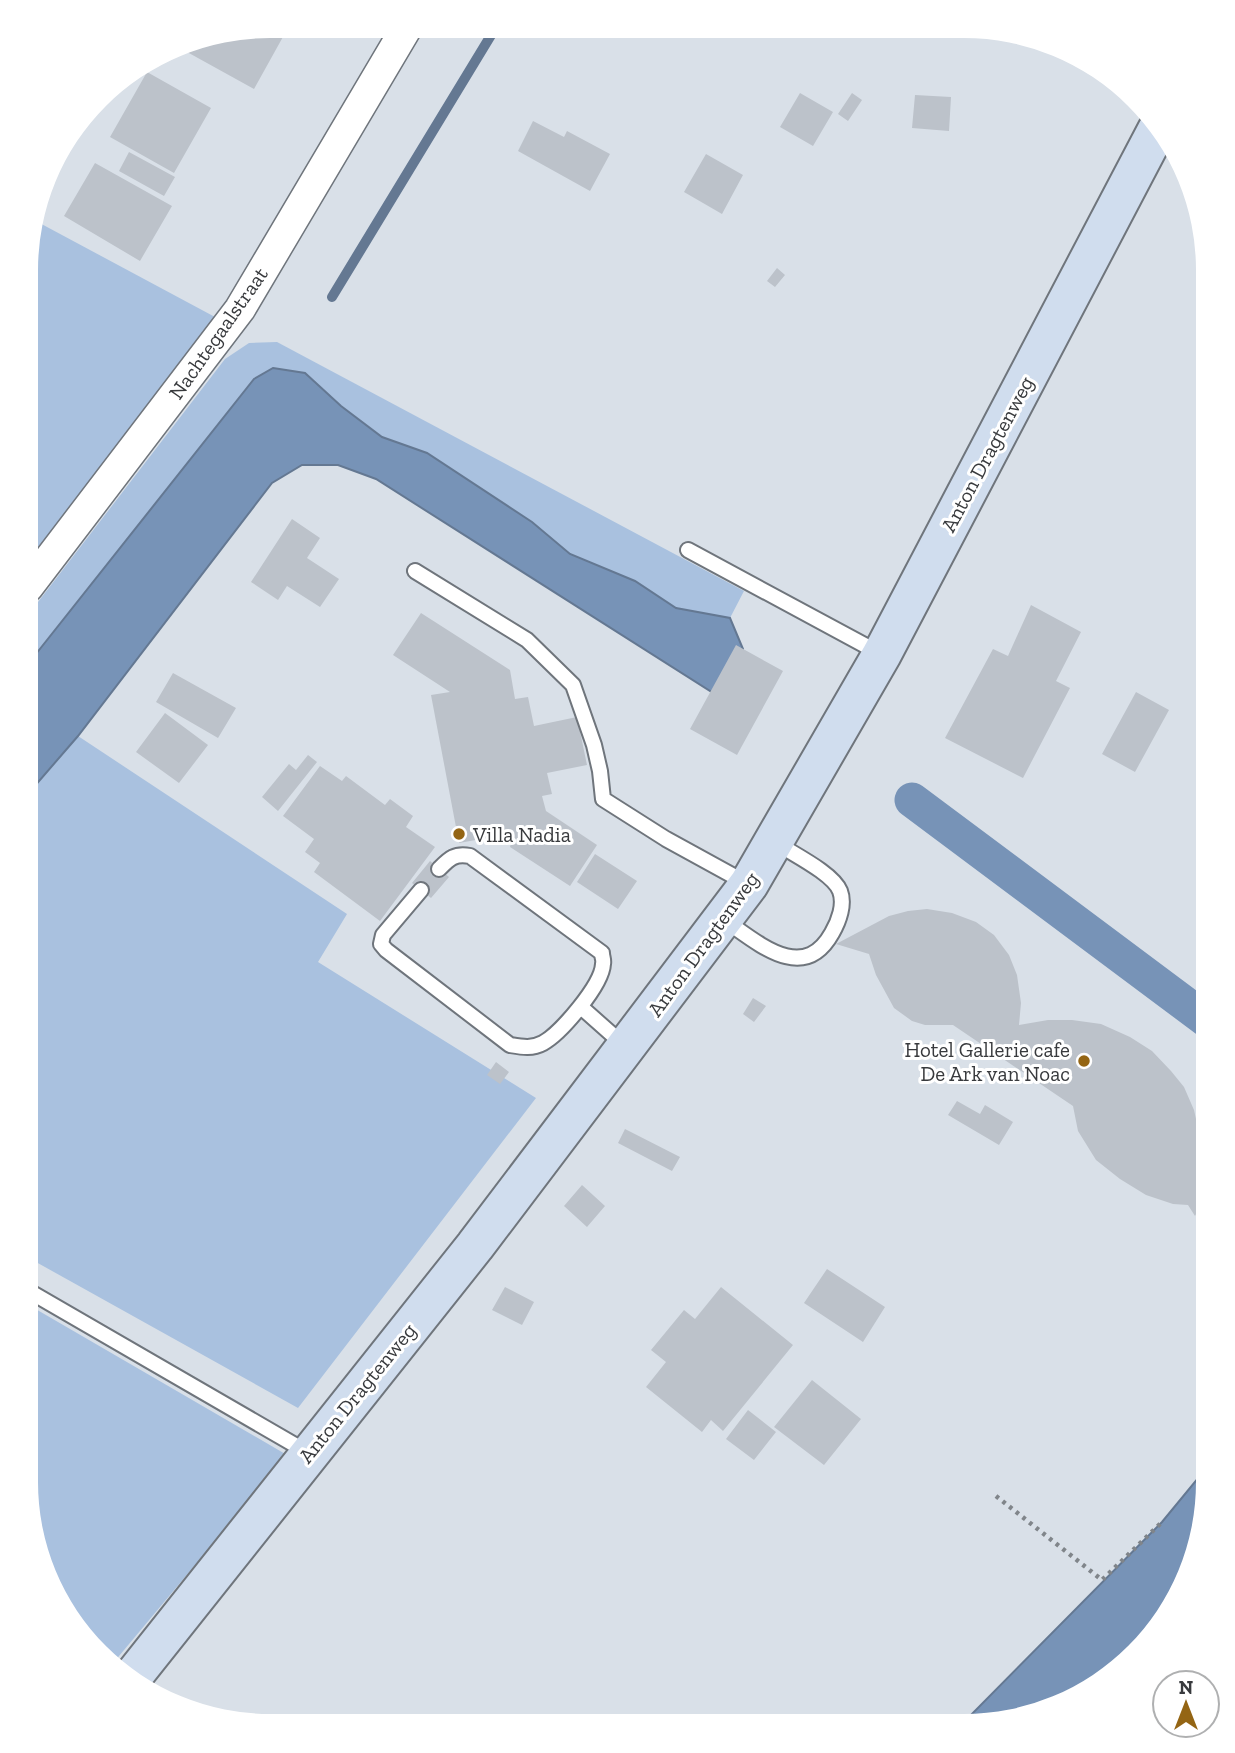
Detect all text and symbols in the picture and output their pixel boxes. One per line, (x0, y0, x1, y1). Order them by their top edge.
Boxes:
street label: Nachtegaalstraat (163, 262, 273, 404)
street label: Anton Dragtenweg (935, 371, 1039, 536)
place label: Villa Nadia (472, 822, 571, 847)
marker: Villa Nadia (451, 826, 467, 842)
street label: Anton Dragtenweg (642, 866, 764, 1021)
place label: Hotel Gallerie cafe De Ark van Noac (905, 1037, 1070, 1086)
marker: Hotel Gallerie cafe De Ark van Noac (1076, 1053, 1092, 1069)
street label: Anton Dragtenweg (293, 1318, 421, 1468)
north arrow (1151, 1669, 1221, 1739)
text: N (1179, 1676, 1193, 1699)

